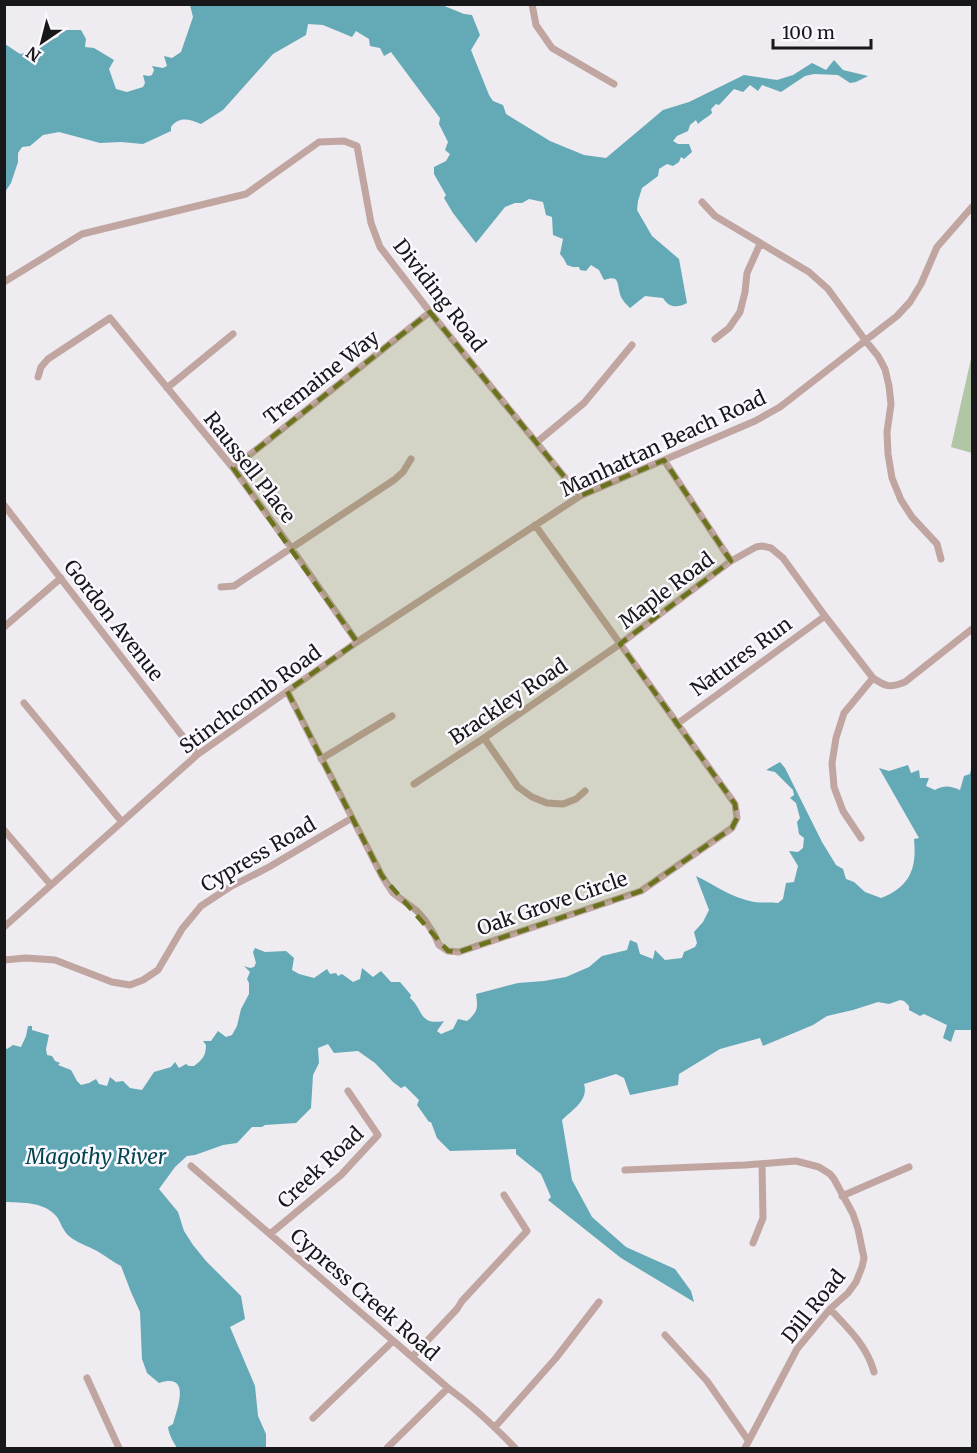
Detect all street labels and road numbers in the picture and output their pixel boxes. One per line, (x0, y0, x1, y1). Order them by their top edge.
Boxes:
street label: Dividing Road (388, 234, 492, 356)
street label: Tremaine Way (258, 324, 384, 430)
street label: Manhattan Beach Road (556, 384, 770, 502)
street label: Raussell Place (199, 406, 301, 528)
street label: Maple Road (614, 546, 718, 634)
street label: Gordon Avenue (59, 554, 169, 686)
street label: Natures Run (685, 611, 797, 701)
street label: Stinchcomb Road (174, 639, 326, 759)
street label: Brackley Road (444, 652, 572, 750)
street label: Cypress Road (196, 811, 320, 897)
street label: Oak Grove Circle (473, 866, 631, 940)
street label: Creek Road (272, 1121, 368, 1213)
street label: Cypress Creek Road (286, 1223, 444, 1365)
street label: Dill Road (776, 1264, 850, 1348)

